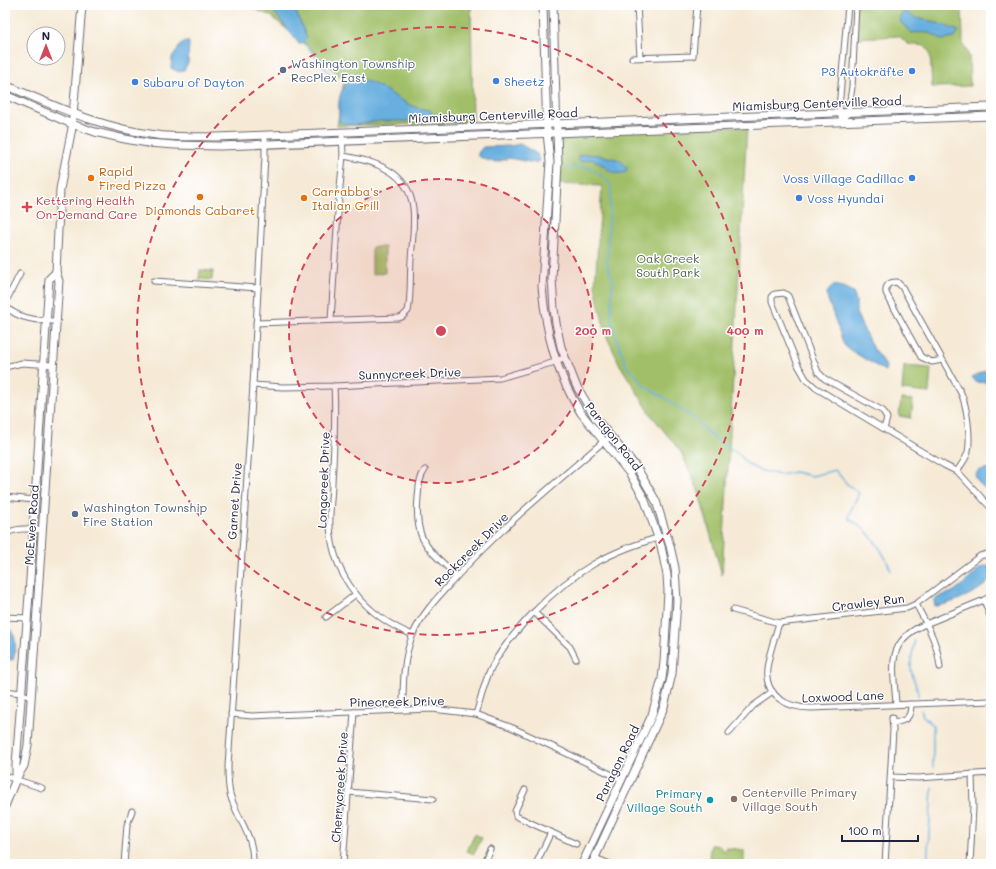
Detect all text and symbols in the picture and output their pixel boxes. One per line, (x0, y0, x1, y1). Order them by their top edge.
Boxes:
north arrow (26, 26, 66, 66)
text: N (42, 28, 50, 43)
place label: Washington Township RecPlex East (291, 55, 415, 85)
place label: P3 Autokräfte (821, 63, 904, 79)
marker: Washington Township RecPlex East (278, 65, 288, 75)
marker: P3 Autokräfte (907, 66, 917, 76)
place label: Sheetz (504, 73, 545, 89)
place label: Subaru of Dayton (143, 74, 245, 90)
marker: Sheetz (491, 76, 501, 86)
marker: Subaru of Dayton (130, 77, 140, 87)
street label: Miamisburg Centerville Road (732, 92, 902, 114)
street label: Miamisburg Centerville Road (408, 104, 578, 126)
place label: Rapid Fired Pizza (99, 163, 166, 193)
place label: Voss Village Cadillac (783, 170, 904, 186)
marker: Rapid Fired Pizza (86, 173, 96, 183)
marker: Voss Village Cadillac (907, 173, 917, 183)
place label: Carrabba's Italian Grill (312, 183, 379, 213)
place label: Voss Hyundai (807, 190, 884, 206)
place label: Kettering Health On-Demand Care (36, 192, 138, 222)
marker: Diamonds Cabaret (195, 192, 205, 202)
marker: Carrabba's Italian Grill (299, 193, 309, 203)
marker: Voss Hyundai (794, 193, 804, 203)
marker: Kettering Health On-Demand Care (21, 201, 33, 213)
place label: Diamonds Cabaret (145, 202, 255, 218)
park label: Oak Creek South Park (636, 250, 700, 280)
text: 200 m (575, 322, 611, 338)
text: 400 m (727, 322, 763, 338)
centre of rings (434, 324, 448, 338)
street label: Sunnycreek Drive (358, 363, 462, 383)
street label: Paragon Road (582, 398, 646, 474)
street label: Longcreek Drive (313, 431, 333, 529)
street label: Garnet Drive (223, 462, 245, 540)
street label: McEwen Road (20, 484, 42, 566)
place label: Washington Township Fire Station (83, 499, 207, 529)
marker: Washington Township Fire Station (70, 509, 80, 519)
street label: Rockcreek Drive (431, 509, 511, 589)
street label: Crawley Run (831, 590, 905, 614)
street label: Loxwood Lane (802, 687, 884, 705)
street label: Pinecreek Drive (349, 692, 445, 710)
street label: Paragon Road (592, 722, 643, 804)
street label: Cherrycreek Drive (327, 731, 351, 843)
place label: Centerville Primary Village South (742, 784, 857, 814)
place label: Primary Village South (626, 785, 702, 815)
marker: Centerville Primary Village South (729, 794, 739, 804)
marker: Primary Village South (705, 795, 715, 805)
scale bar (842, 817, 918, 843)
text: 100 m (848, 822, 882, 838)

